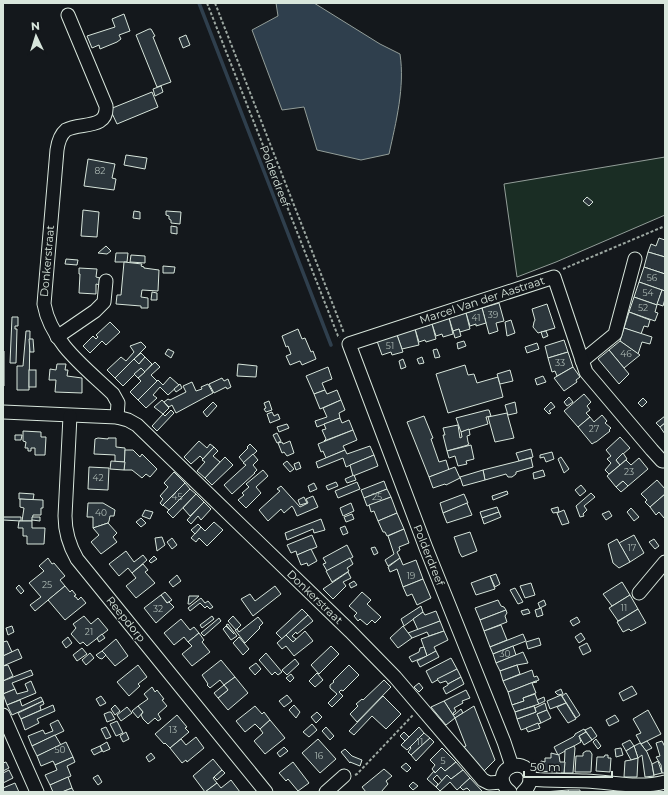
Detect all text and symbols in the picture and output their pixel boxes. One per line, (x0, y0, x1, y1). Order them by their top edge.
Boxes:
north arrow (16, 16, 56, 56)
text: N (30, 19, 40, 33)
street label: Polderdreef (257, 143, 294, 210)
house number: 82 (95, 165, 105, 176)
street label: Donkerstraat (37, 224, 57, 297)
house number: 56 (647, 272, 658, 283)
street label: Marcel Van der Aastraat (418, 273, 547, 327)
house number: 54 (642, 287, 654, 298)
house number: 52 (638, 302, 648, 313)
house number: 39 (488, 309, 499, 320)
house number: 41 (472, 312, 480, 323)
house number: 51 (386, 340, 394, 351)
house number: 46 (620, 348, 632, 359)
house number: 33 (555, 357, 565, 368)
house number: 27 (589, 423, 599, 434)
house number: 23 (624, 466, 634, 477)
house number: 42 (92, 472, 104, 483)
house number: 45 (171, 491, 183, 502)
house number: 25 (372, 491, 382, 502)
house number: 40 (95, 507, 107, 518)
street label: Polderdreef (410, 522, 448, 589)
house number: 17 (628, 542, 636, 553)
street label: Donkerstraat (284, 567, 346, 627)
house number: 19 (407, 570, 416, 581)
house number: 25 (42, 579, 52, 590)
street label: Reepdorp (103, 593, 149, 645)
house number: 11 (621, 602, 627, 613)
house number: 32 (153, 603, 163, 614)
house number: 21 (85, 626, 93, 637)
house number: 30 (499, 648, 511, 659)
house number: 13 (169, 724, 177, 735)
house number: 11 (417, 736, 423, 747)
house number: 50 (54, 744, 66, 755)
house number: 16 (315, 750, 324, 761)
scale bar (524, 753, 612, 779)
house number: 5 (440, 755, 446, 766)
text: 50 m (530, 759, 561, 774)

